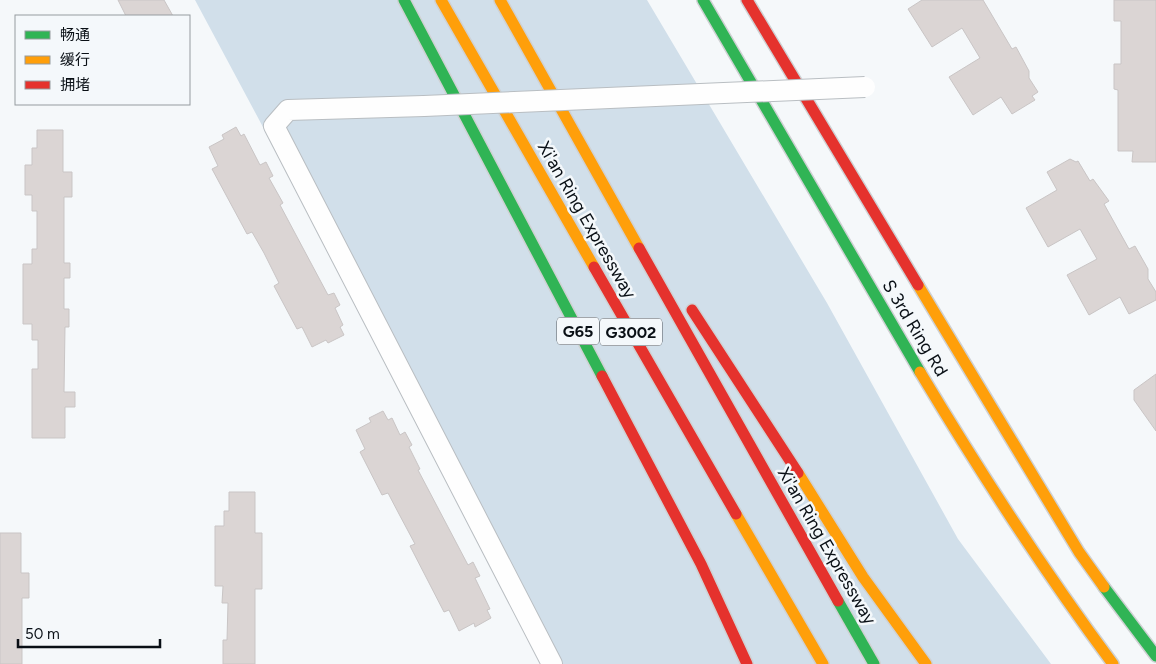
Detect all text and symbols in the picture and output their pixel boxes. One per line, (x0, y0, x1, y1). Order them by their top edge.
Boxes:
legend (15, 15, 190, 105)
text: 畅通 (60, 26, 90, 44)
text: 缓行 (60, 51, 90, 69)
text: 拥堵 (60, 76, 90, 94)
street label: Xi'an Ring Expressway (533, 137, 641, 303)
street label: S 3rd Ring Rd (878, 276, 952, 380)
road number: G65 (557, 318, 599, 344)
road number: G3002 (600, 318, 662, 346)
street label: Xi'an Ring Expressway (773, 463, 881, 629)
scale bar (18, 616, 160, 648)
text: 50 m (25, 625, 60, 643)

